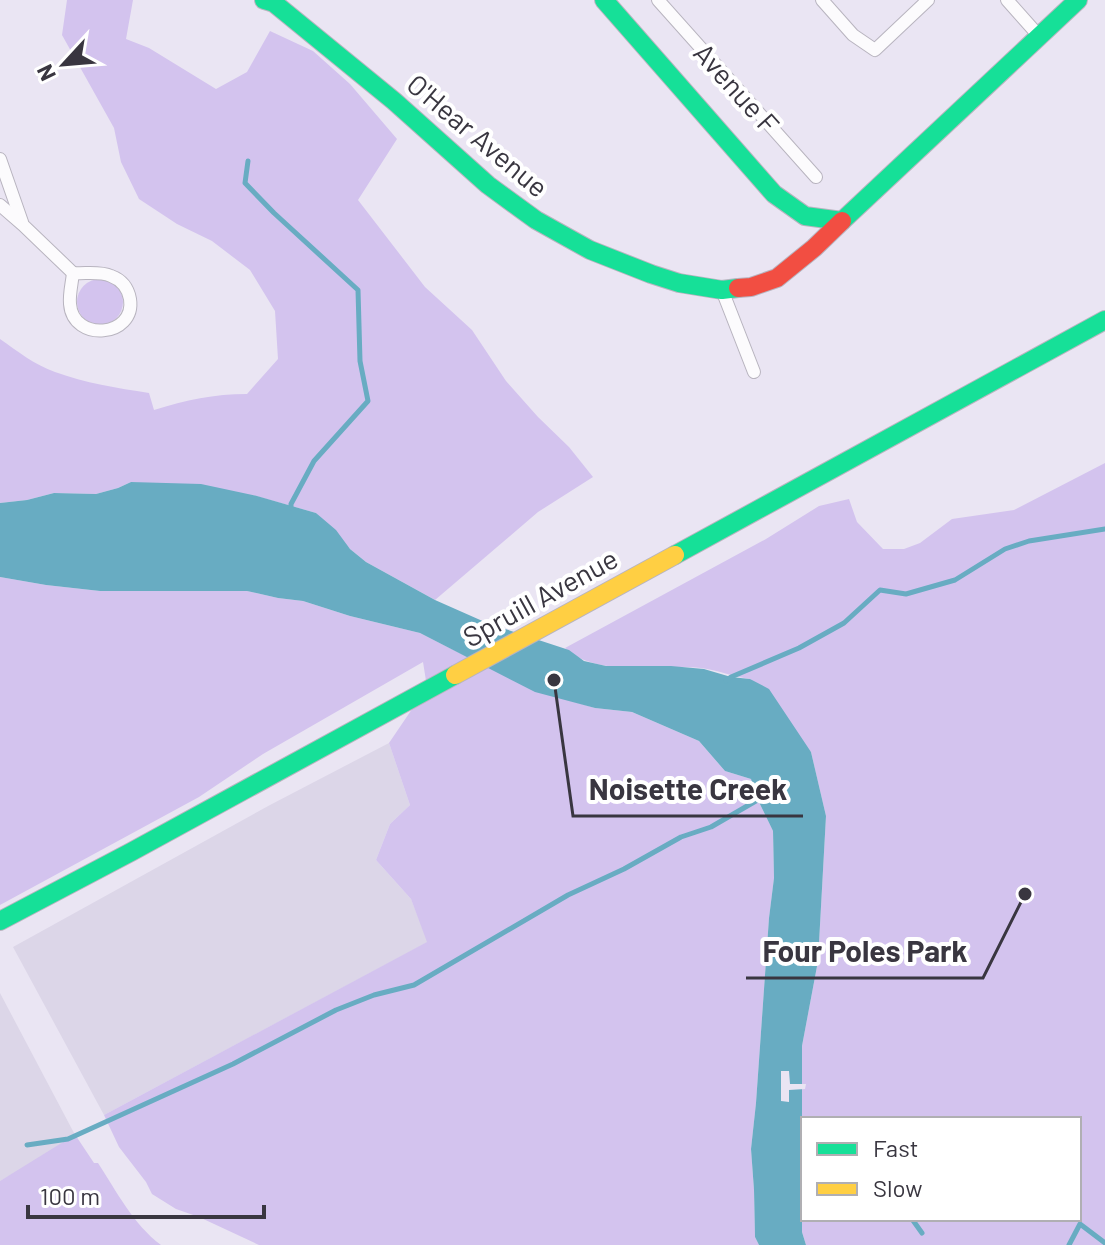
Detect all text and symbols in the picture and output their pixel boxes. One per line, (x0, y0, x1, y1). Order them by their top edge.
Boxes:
north arrow (24, 24, 104, 104)
street label: Avenue F (687, 36, 787, 140)
text: N (30, 61, 60, 85)
street label: O'Hear Avenue (401, 66, 555, 204)
street label: Spruill Avenue (457, 541, 623, 653)
callout: Noisette Creek (573, 762, 803, 816)
text: Noisette Creek (589, 770, 787, 806)
callout: Four Poles Park (746, 924, 983, 978)
text: Four Poles Park (763, 932, 967, 968)
legend (801, 1117, 1081, 1221)
text: Fast (873, 1133, 918, 1162)
scale bar (28, 1169, 264, 1219)
text: Slow (873, 1173, 922, 1202)
text: 100 m (40, 1181, 100, 1210)

